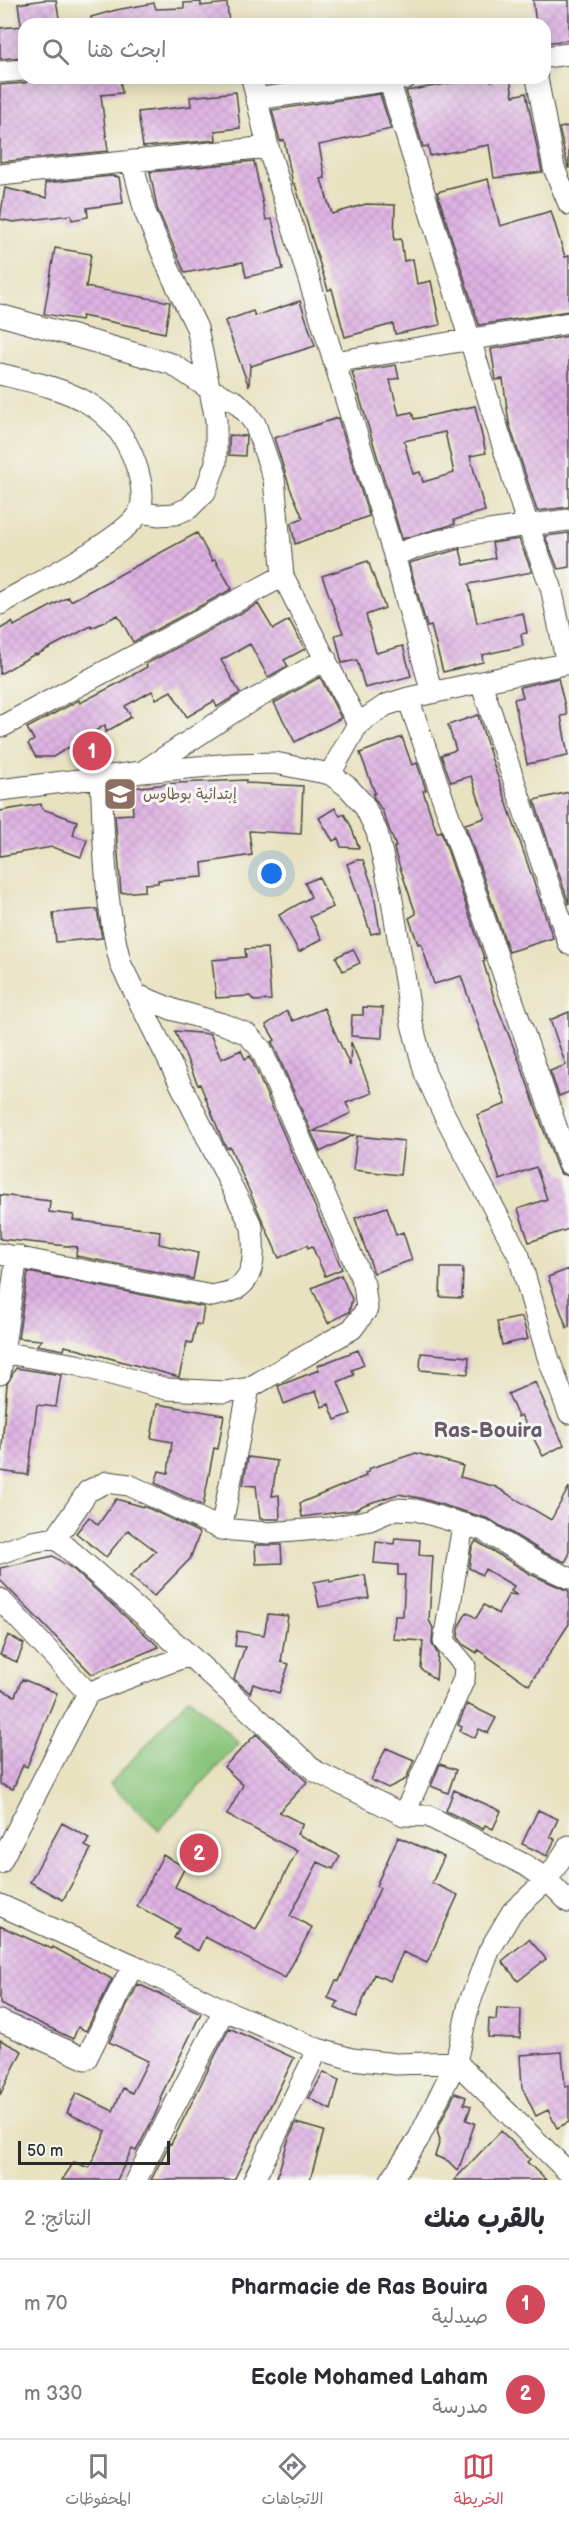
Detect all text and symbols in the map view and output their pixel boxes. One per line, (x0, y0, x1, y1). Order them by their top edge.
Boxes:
search box (18, 18, 551, 84)
icon: search (39, 35, 72, 68)
text: ابحث هنا (87, 37, 167, 64)
pin: 1 (72, 728, 112, 774)
school or university icon: إبتدائية بوطاوس (102, 776, 138, 812)
place label: إبتدائية بوطاوس (143, 785, 237, 804)
your location (257, 859, 286, 888)
district label: Ras-Bouira (434, 1418, 543, 1443)
pin: 2 (180, 1830, 218, 1876)
scale bar (18, 2138, 170, 2166)
text: 50 m (27, 2142, 63, 2161)
text: بالقرب منك (424, 2204, 545, 2235)
text: النتائج: 2 (24, 2207, 91, 2231)
text: Pharmacie de Ras Bouira (231, 2274, 488, 2301)
text: 70 m (24, 2292, 68, 2316)
text: 1 (521, 2292, 530, 2316)
text: صيدلية (432, 2305, 488, 2329)
text: Ecole Mohamed Laham (251, 2364, 488, 2391)
text: 330 m (24, 2382, 82, 2406)
text: 2 (520, 2382, 532, 2406)
text: مدرسة (432, 2395, 488, 2419)
tab: المحفوظات (65, 2450, 131, 2513)
tab: الاتجاهات (262, 2450, 323, 2513)
tab: الخريطة (454, 2450, 504, 2513)

